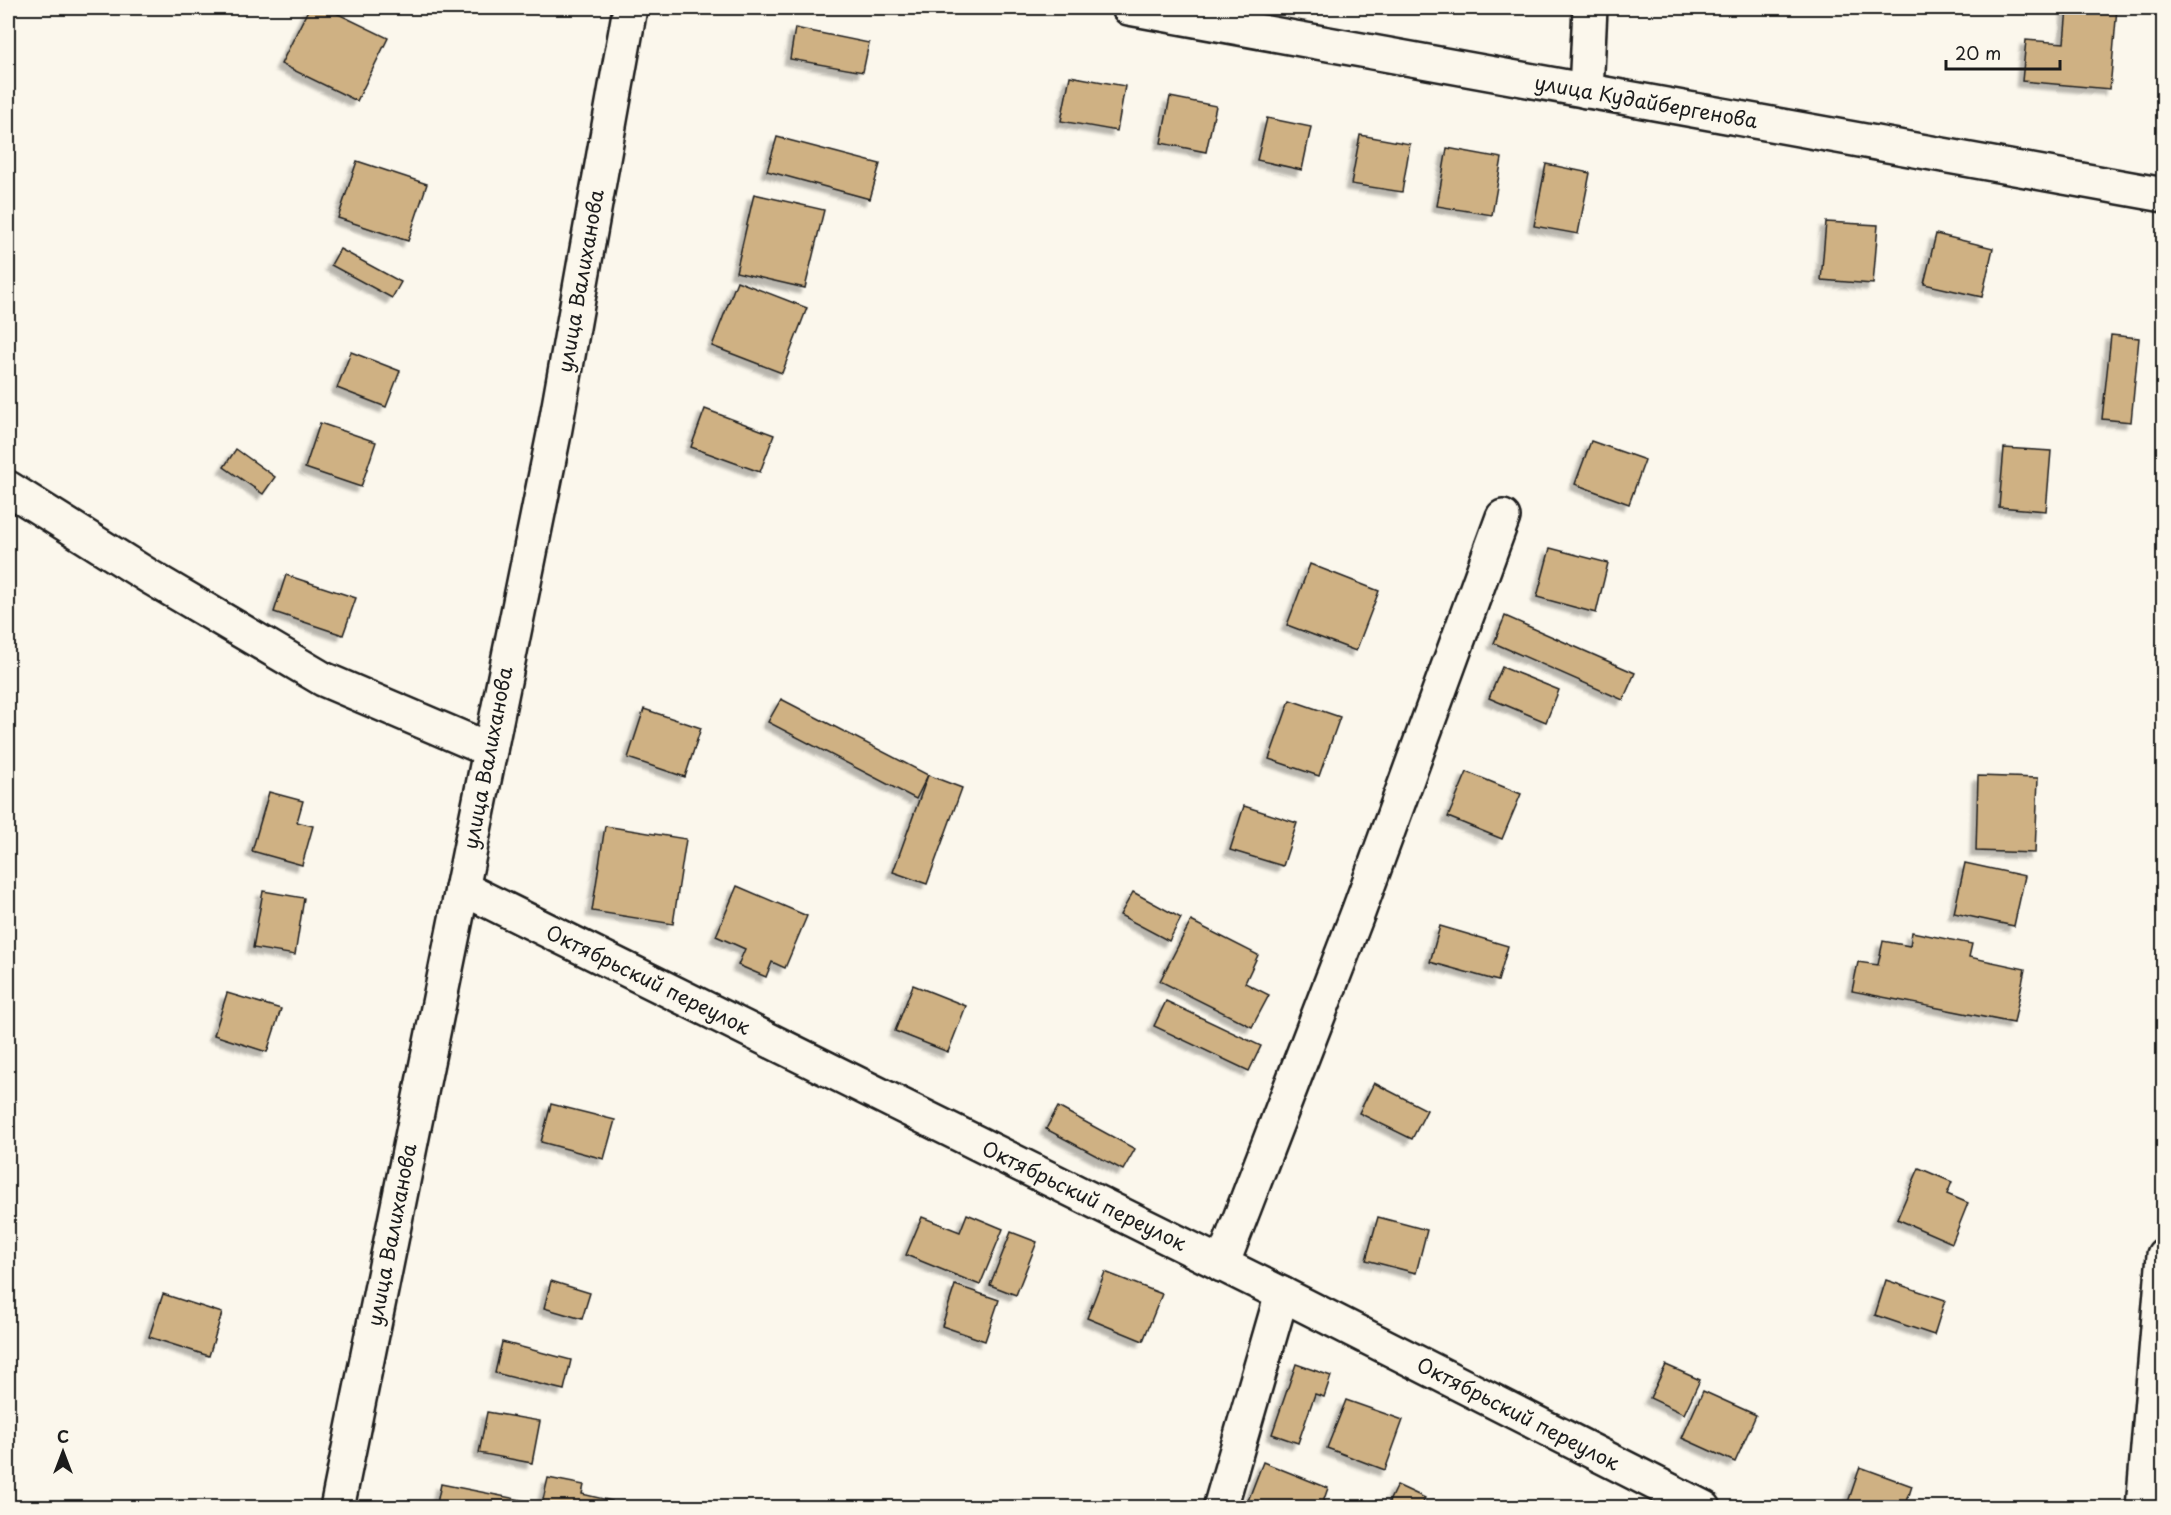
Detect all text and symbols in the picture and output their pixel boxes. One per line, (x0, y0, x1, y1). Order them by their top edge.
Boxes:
scale bar (1946, 33, 2060, 71)
text: 20 m (1955, 39, 2001, 66)
street label: улица Кудайбергенова (1532, 67, 1761, 136)
street label: улица Валиханова (549, 186, 611, 375)
street label: улица Валиханова (455, 663, 520, 852)
street label: Октябрьский переулок (541, 917, 756, 1042)
street label: Октябрьский переулок (977, 1133, 1192, 1258)
street label: улица Валиханова (359, 1140, 424, 1329)
street label: Октябрьский переулок (1412, 1349, 1625, 1477)
north arrow (33, 1422, 93, 1482)
text: С (57, 1424, 69, 1448)

